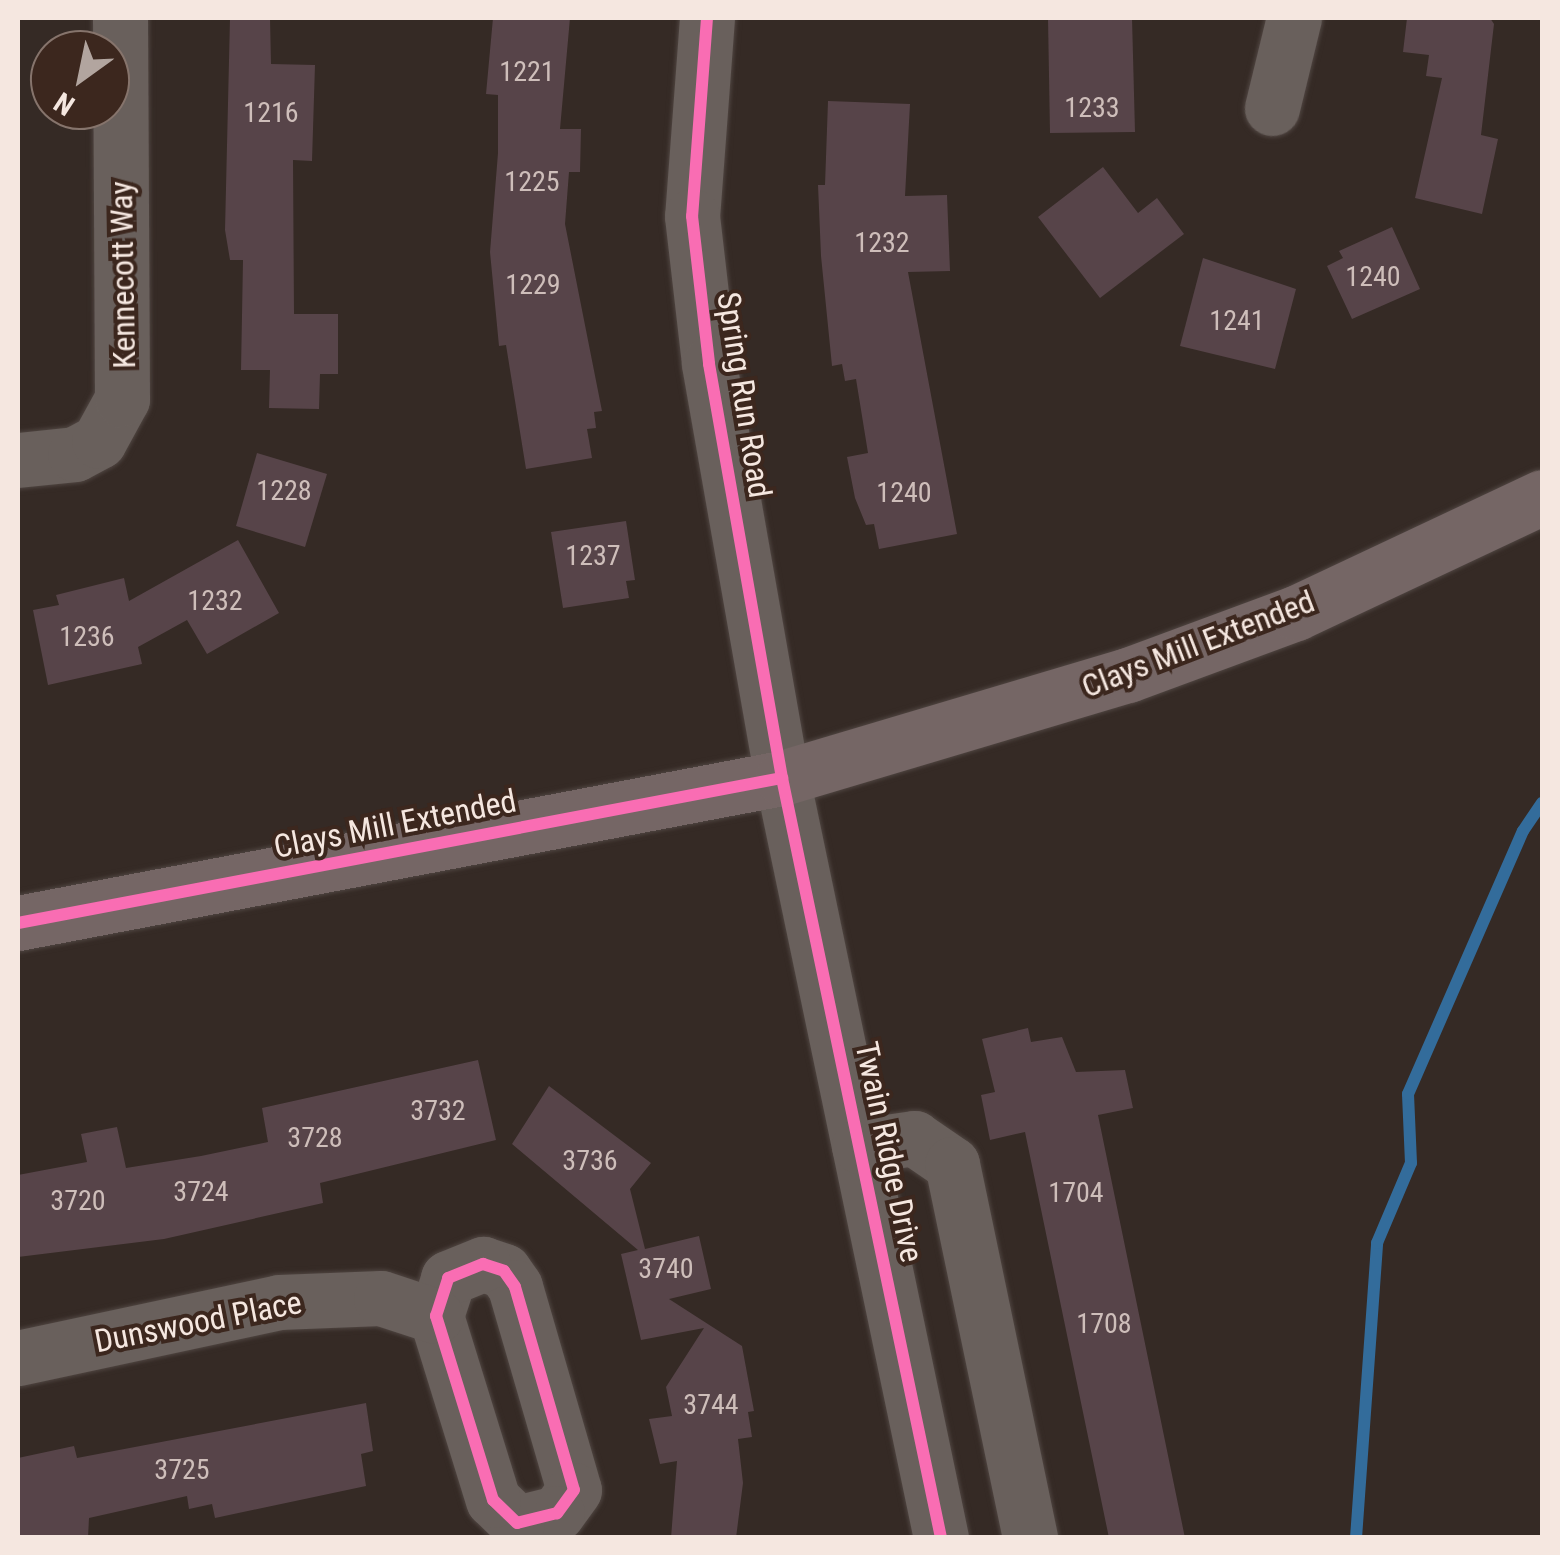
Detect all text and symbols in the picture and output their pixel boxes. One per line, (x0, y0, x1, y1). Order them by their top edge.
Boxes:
north arrow (30, 30, 130, 130)
house number: 1221 (499, 55, 555, 89)
text: N (48, 85, 81, 122)
house number: 1233 (1064, 91, 1120, 125)
house number: 1216 (243, 96, 299, 130)
house number: 1225 (504, 165, 560, 199)
street label: Kennecott Way (102, 181, 144, 369)
house number: 1232 (854, 226, 910, 260)
house number: 1240 (1345, 260, 1401, 294)
house number: 1229 (505, 268, 561, 302)
street label: Spring Run Road (709, 289, 779, 501)
house number: 1241 (1209, 304, 1265, 338)
house number: 1228 (256, 474, 312, 508)
house number: 1240 (876, 476, 932, 510)
house number: 1237 (565, 539, 621, 573)
street label: Clays Mill Extended (1076, 582, 1320, 706)
house number: 1232 (187, 584, 243, 618)
house number: 1236 (59, 620, 115, 654)
street label: Clays Mill Extended (271, 782, 519, 866)
street label: Twain Ridge Drive (847, 1038, 931, 1266)
house number: 3732 (410, 1094, 466, 1128)
house number: 3728 (287, 1121, 343, 1155)
house number: 3736 (562, 1144, 618, 1178)
house number: 3724 (173, 1175, 229, 1209)
house number: 1704 (1048, 1176, 1104, 1210)
house number: 3720 (50, 1184, 106, 1218)
house number: 3740 (638, 1252, 694, 1286)
street label: Dunswood Place (91, 1283, 305, 1361)
house number: 1708 (1076, 1307, 1132, 1341)
house number: 3744 (683, 1388, 739, 1422)
house number: 3725 (154, 1453, 210, 1487)

